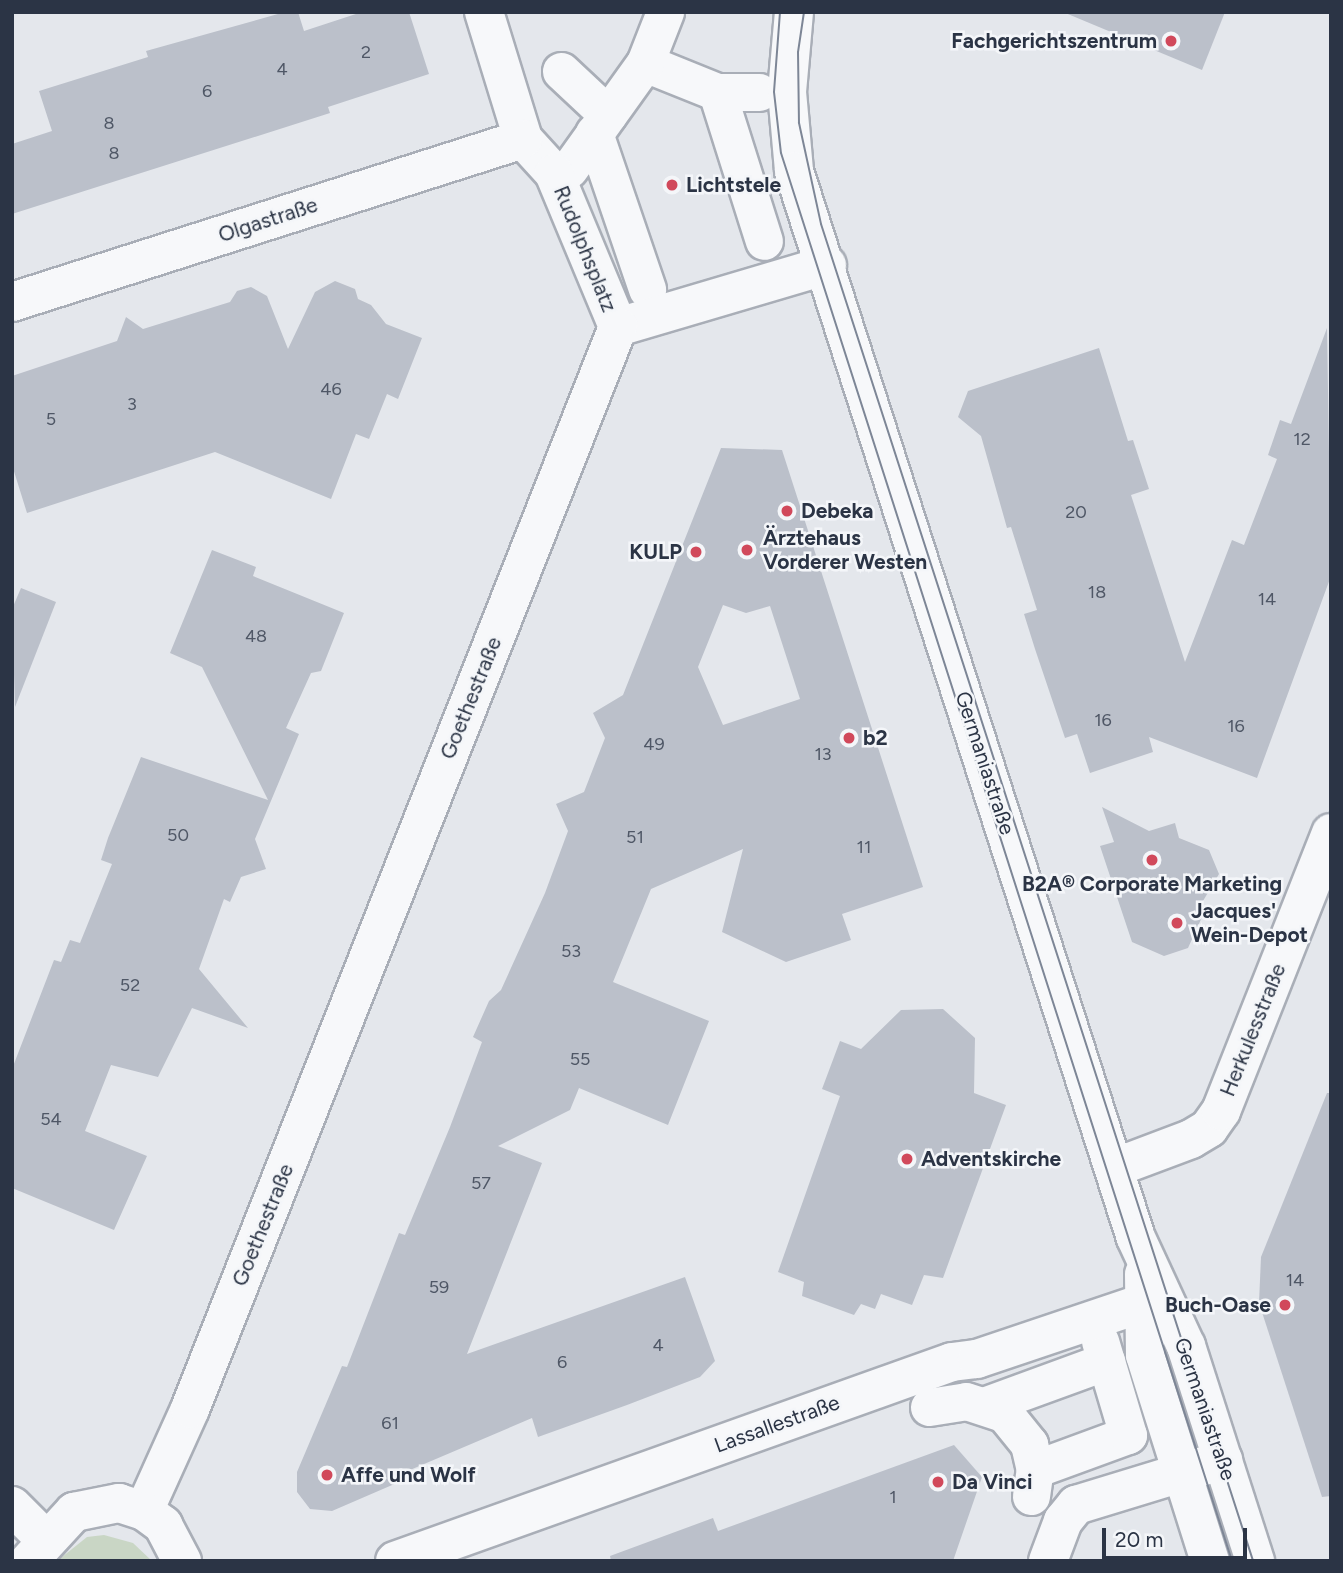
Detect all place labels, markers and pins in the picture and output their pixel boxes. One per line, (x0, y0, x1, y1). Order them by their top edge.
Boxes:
place label: Fachgerichtszentrum (951, 28, 1157, 54)
marker: Fachgerichtszentrum (1163, 33, 1179, 49)
place label: Lichtstele (686, 172, 781, 198)
marker: Lichtstele (664, 177, 680, 193)
place label: Debeka (801, 498, 873, 524)
marker: Debeka (779, 503, 795, 519)
place label: Ärztehaus Vorderer Westen (763, 525, 927, 575)
place label: KULP (629, 539, 682, 565)
marker: Ärztehaus Vorderer Westen (737, 540, 757, 560)
marker: KULP (688, 544, 704, 560)
place label: b2 (863, 725, 888, 751)
marker: b2 (841, 730, 857, 746)
marker: B2A® Corporate Marketing (1144, 852, 1160, 868)
place label: B2A® Corporate Marketing (1022, 871, 1282, 897)
place label: Jacques' Wein-Depot (1191, 898, 1308, 948)
marker: Jacques' Wein-Depot (1169, 915, 1185, 931)
place label: Adventskirche (921, 1146, 1061, 1172)
marker: Adventskirche (899, 1151, 915, 1167)
place label: Buch-Oase (1165, 1292, 1271, 1318)
marker: Buch-Oase (1277, 1297, 1293, 1313)
place label: Affe und Wolf (341, 1462, 476, 1488)
marker: Affe und Wolf (319, 1467, 335, 1483)
place label: Da Vinci (952, 1469, 1032, 1495)
marker: Da Vinci (930, 1474, 946, 1490)

